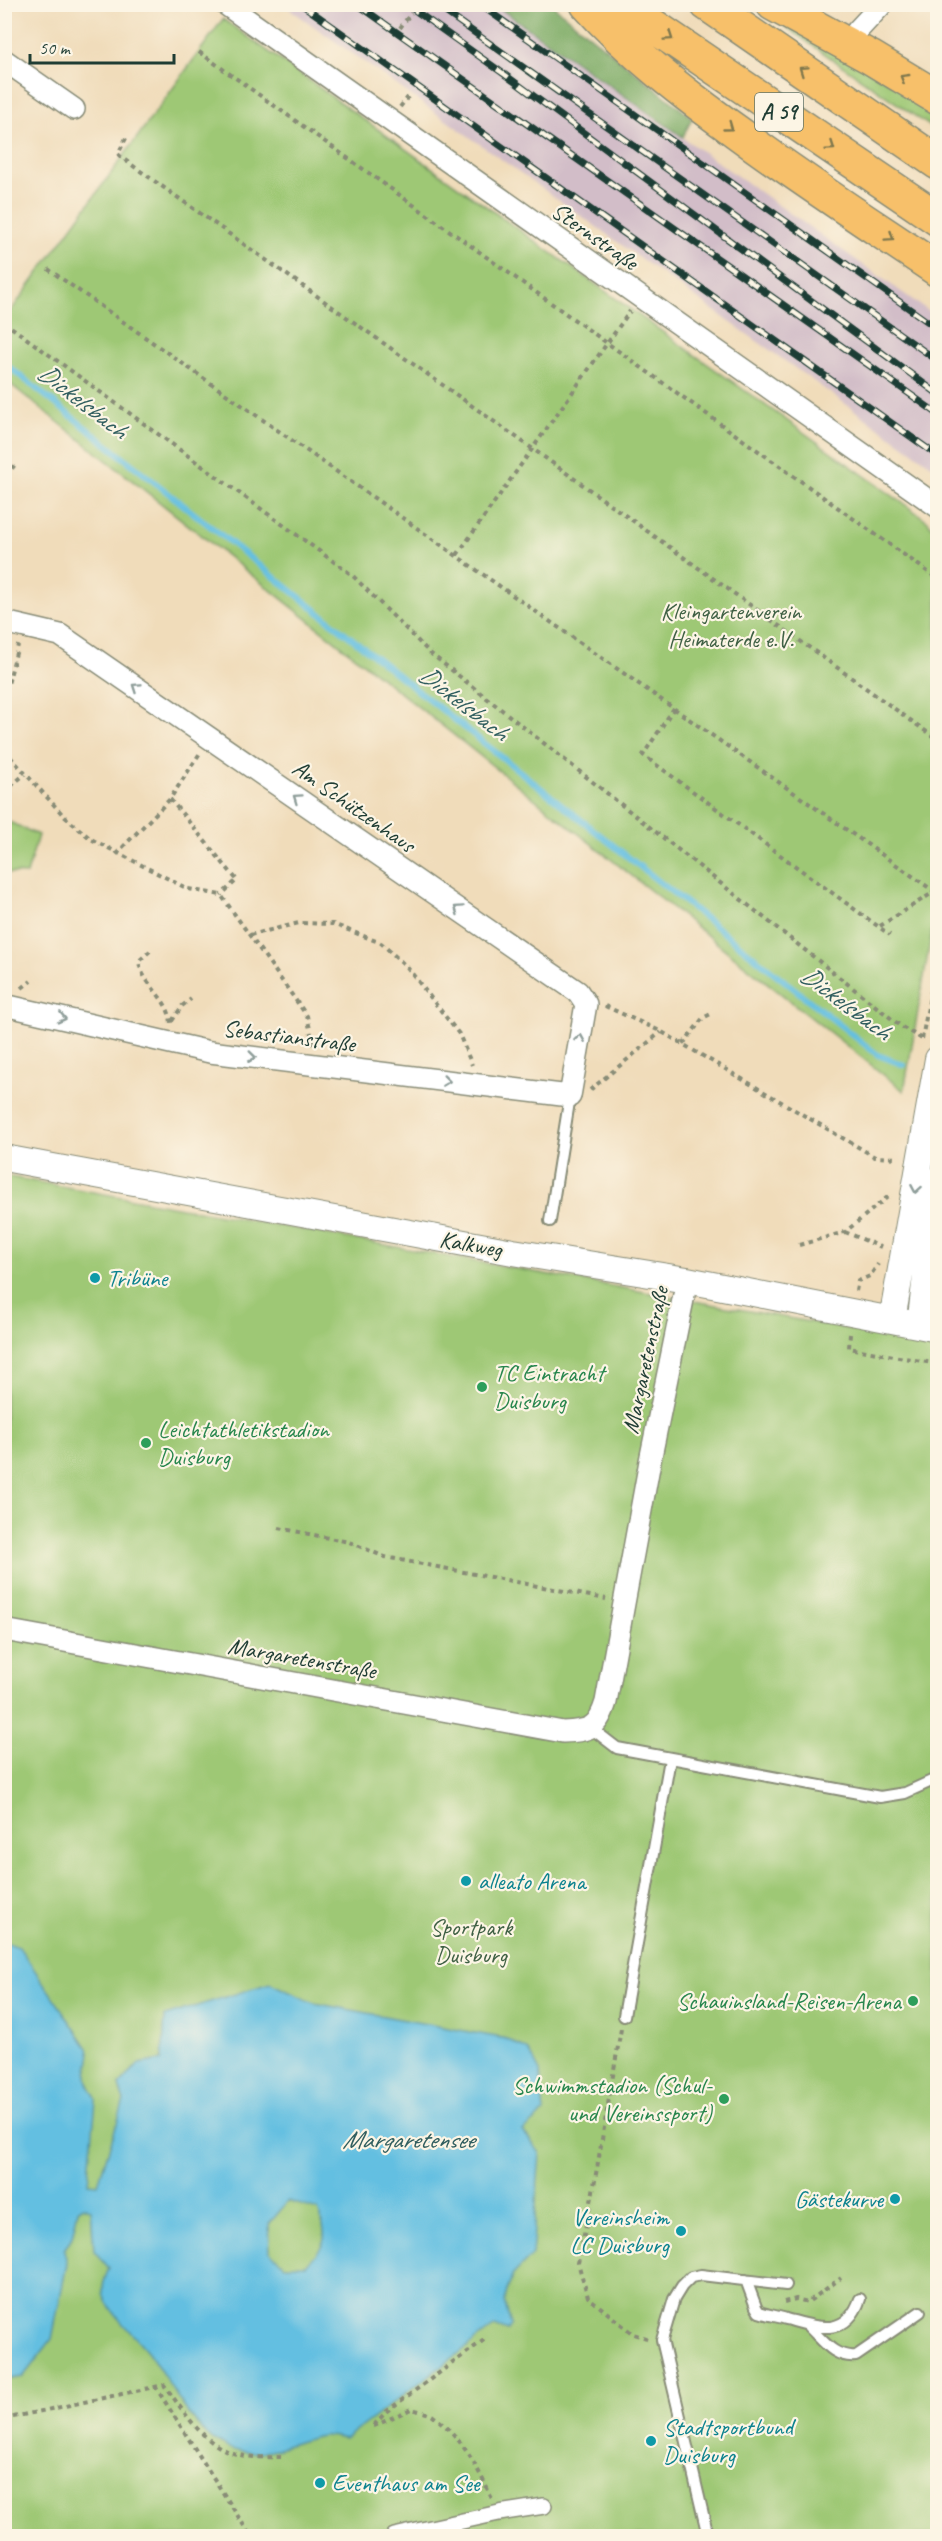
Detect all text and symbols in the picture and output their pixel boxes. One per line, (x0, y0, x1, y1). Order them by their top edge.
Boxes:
scale bar (30, 27, 174, 65)
one-way arrow (662, 30, 673, 41)
text: 50 m (39, 37, 72, 59)
one-way arrow (798, 67, 809, 78)
one-way arrow (900, 73, 910, 85)
road number: A 59 (755, 93, 803, 131)
one-way arrow (723, 120, 734, 131)
one-way arrow (824, 140, 835, 151)
street label: Sternstraße (546, 195, 646, 278)
one-way arrow (884, 230, 894, 242)
water label: Dickelsbach (32, 356, 136, 447)
park label: Kleingartenverein Heimaterde e.V. (661, 596, 802, 654)
water label: Dickelsbach (413, 658, 517, 749)
one-way arrow (132, 683, 143, 694)
street label: Am Schützenhaus (287, 753, 423, 860)
one-way arrow (293, 794, 304, 805)
one-way arrow (453, 905, 464, 916)
water label: Dickelsbach (794, 958, 899, 1049)
one-way arrow (56, 1010, 66, 1023)
street label: Sebastianstraße (221, 1013, 359, 1059)
one-way arrow (573, 1033, 586, 1043)
one-way arrow (248, 1051, 257, 1063)
one-way arrow (441, 1074, 450, 1087)
one-way arrow (910, 1184, 923, 1194)
street label: Kalkweg (437, 1224, 506, 1265)
place label: Tribüne (107, 1263, 169, 1293)
marker: Tribüne (88, 1271, 102, 1285)
street label: Margaretenstraße (615, 1282, 676, 1436)
place label: TC Eintracht Duisburg (494, 1358, 607, 1416)
marker: TC Eintracht Duisburg (475, 1380, 489, 1394)
place label: Leichtathletikstadion Duisburg (158, 1414, 330, 1472)
marker: Leichtathletikstadion Duisburg (139, 1436, 153, 1450)
street label: Margaretenstraße (226, 1630, 380, 1686)
place label: alleato Arena (478, 1866, 588, 1896)
marker: alleato Arena (459, 1874, 473, 1888)
park label: Sportpark Duisburg (430, 1912, 514, 1970)
place label: Schauinsland-Reisen-Arena (677, 1986, 902, 2016)
marker: Schauinsland-Reisen-Arena (906, 1994, 920, 2008)
place label: Schwimmstadion (Schul- und Vereinssport) (512, 2070, 713, 2128)
marker: Schwimmstadion (Schul- und Vereinssport) (717, 2092, 731, 2106)
water label: Margaretensee (342, 2123, 477, 2156)
place label: Gästekurve (795, 2184, 885, 2214)
marker: Gästekurve (888, 2192, 902, 2206)
place label: Vereinsheim LC Duisburg (570, 2202, 670, 2260)
marker: Vereinsheim LC Duisburg (674, 2224, 688, 2238)
place label: Stadtsportbund Duisburg (663, 2412, 796, 2470)
marker: Stadtsportbund Duisburg (644, 2434, 658, 2448)
place label: Eventhaus am See (332, 2468, 482, 2498)
marker: Eventhaus am See (313, 2476, 327, 2490)

